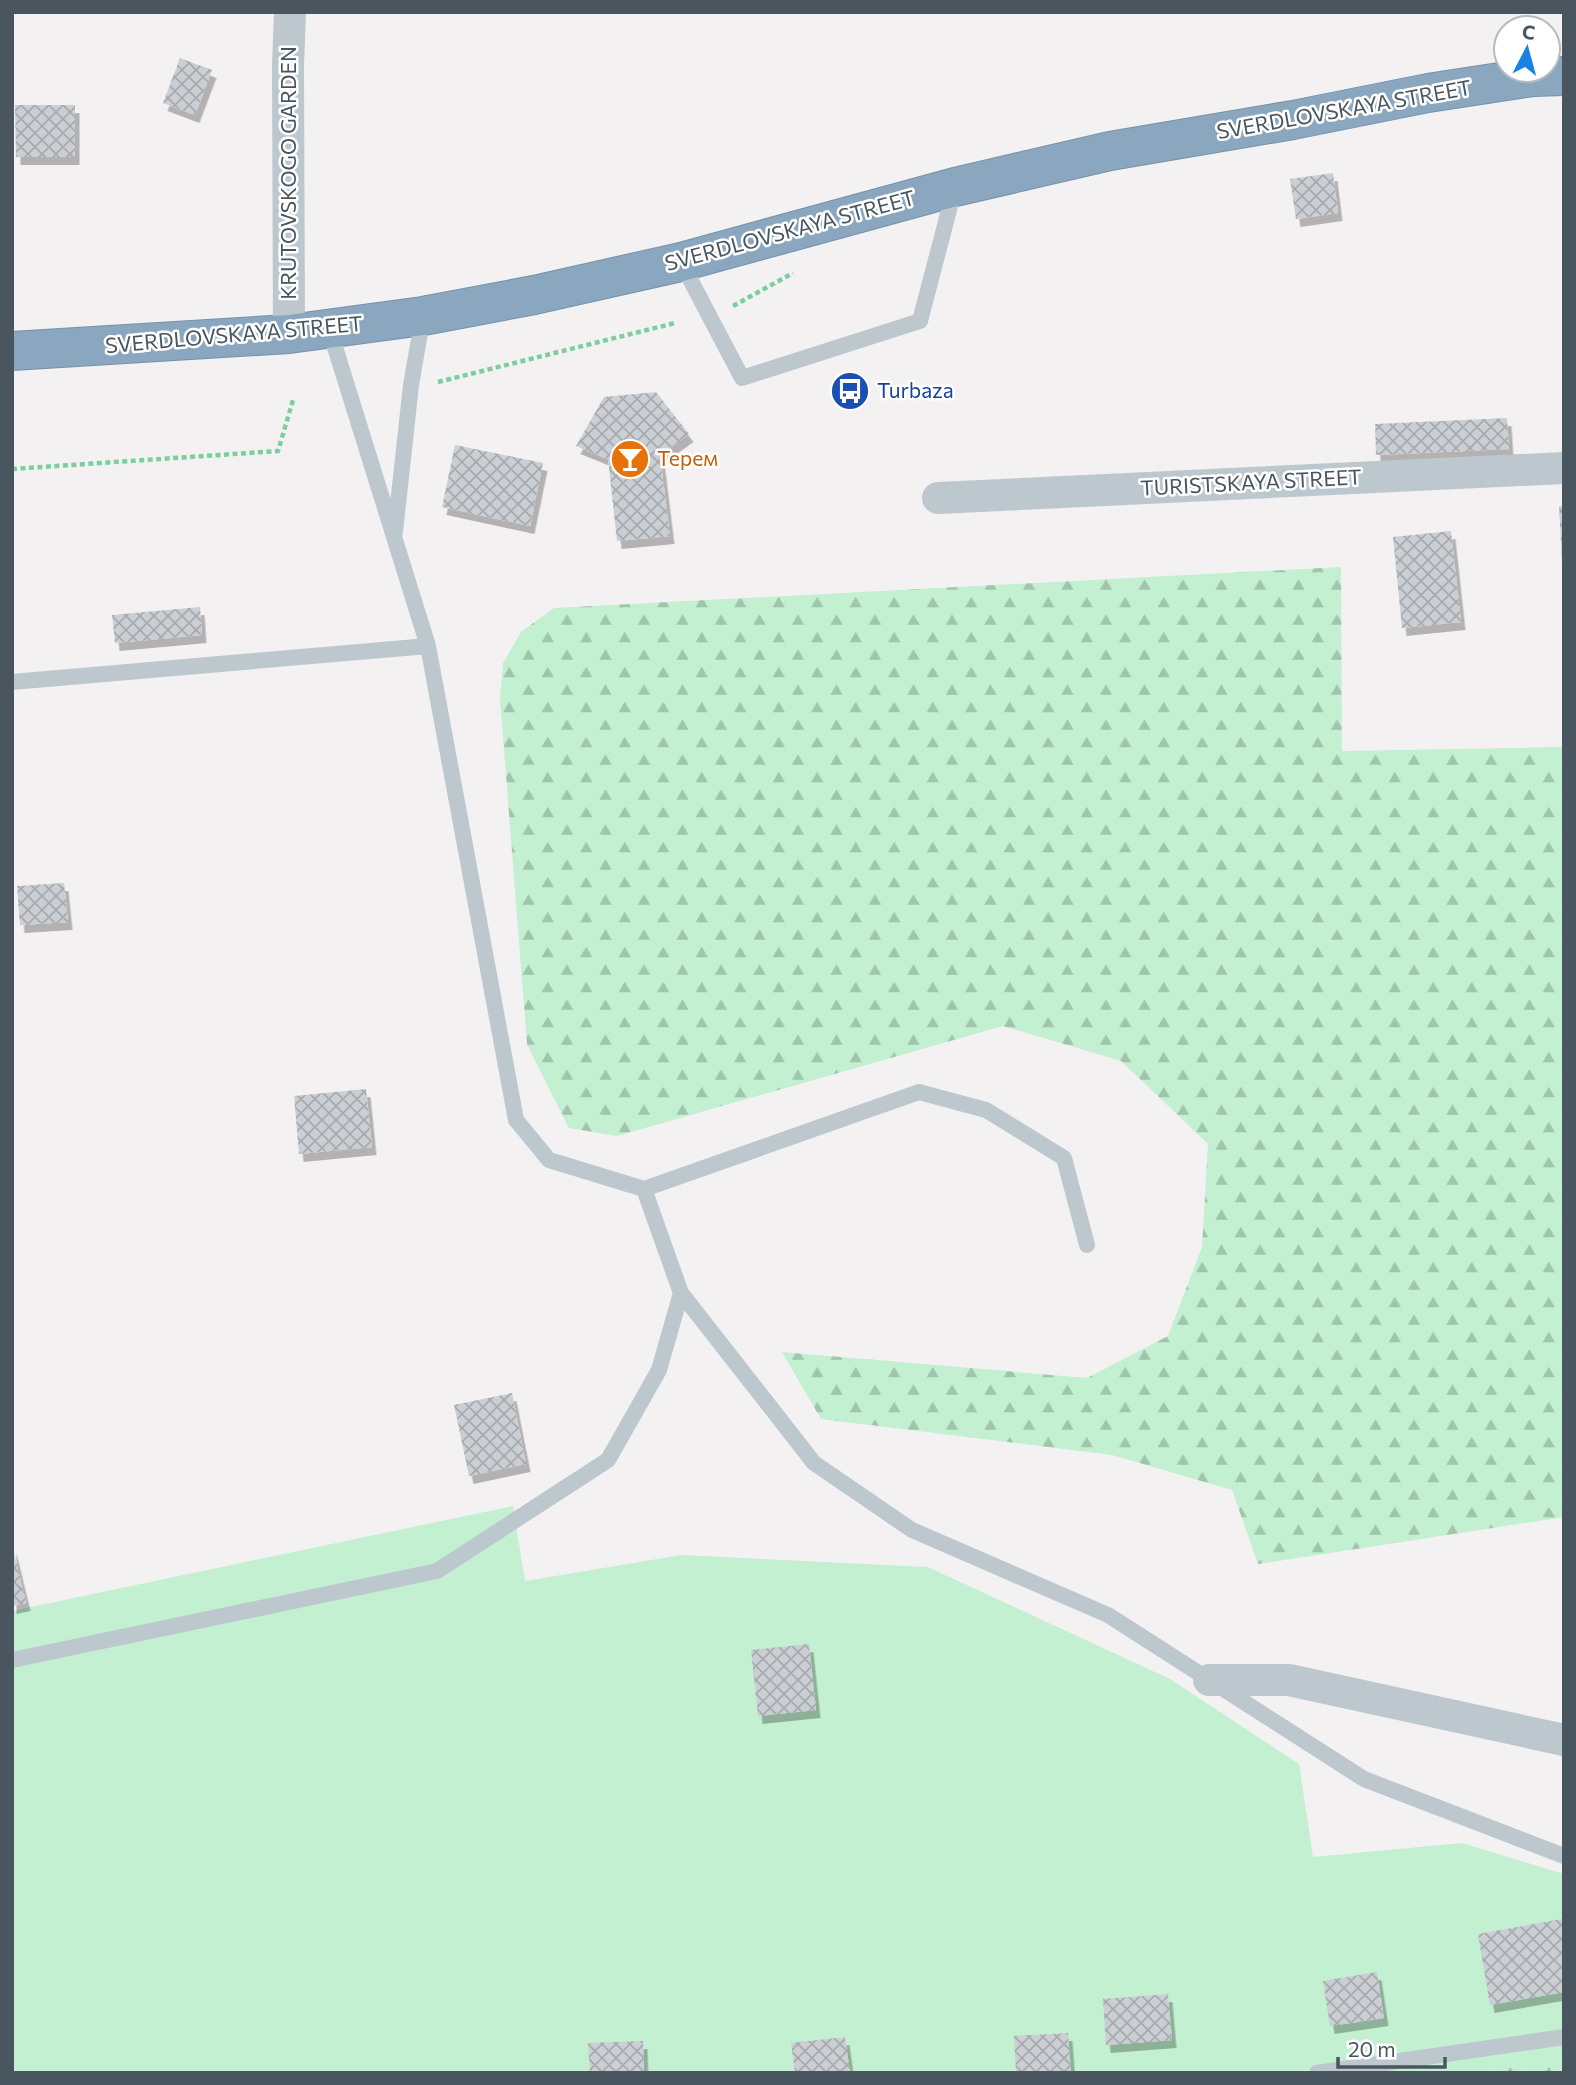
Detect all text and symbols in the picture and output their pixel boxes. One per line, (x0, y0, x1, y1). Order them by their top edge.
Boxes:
north arrow (1492, 14, 1562, 84)
text: С (1521, 19, 1536, 44)
street label: KRUTOVSKOGO GARDEN (275, 46, 300, 300)
street label: SVERDLOVSKAYA STREET (1215, 74, 1473, 143)
street label: SVERDLOVSKAYA STREET (662, 184, 917, 275)
street label: SVERDLOVSKAYA STREET (104, 310, 363, 357)
bus stop icon: Turbaza (829, 370, 871, 412)
place label: Turbaza (877, 377, 954, 402)
bar icon: Терем (609, 438, 651, 480)
place label: Терем (657, 445, 718, 470)
street label: TURISTSKAYA STREET (1140, 463, 1362, 500)
scale bar (1338, 2025, 1445, 2070)
text: 20 m (1348, 2036, 1396, 2061)

